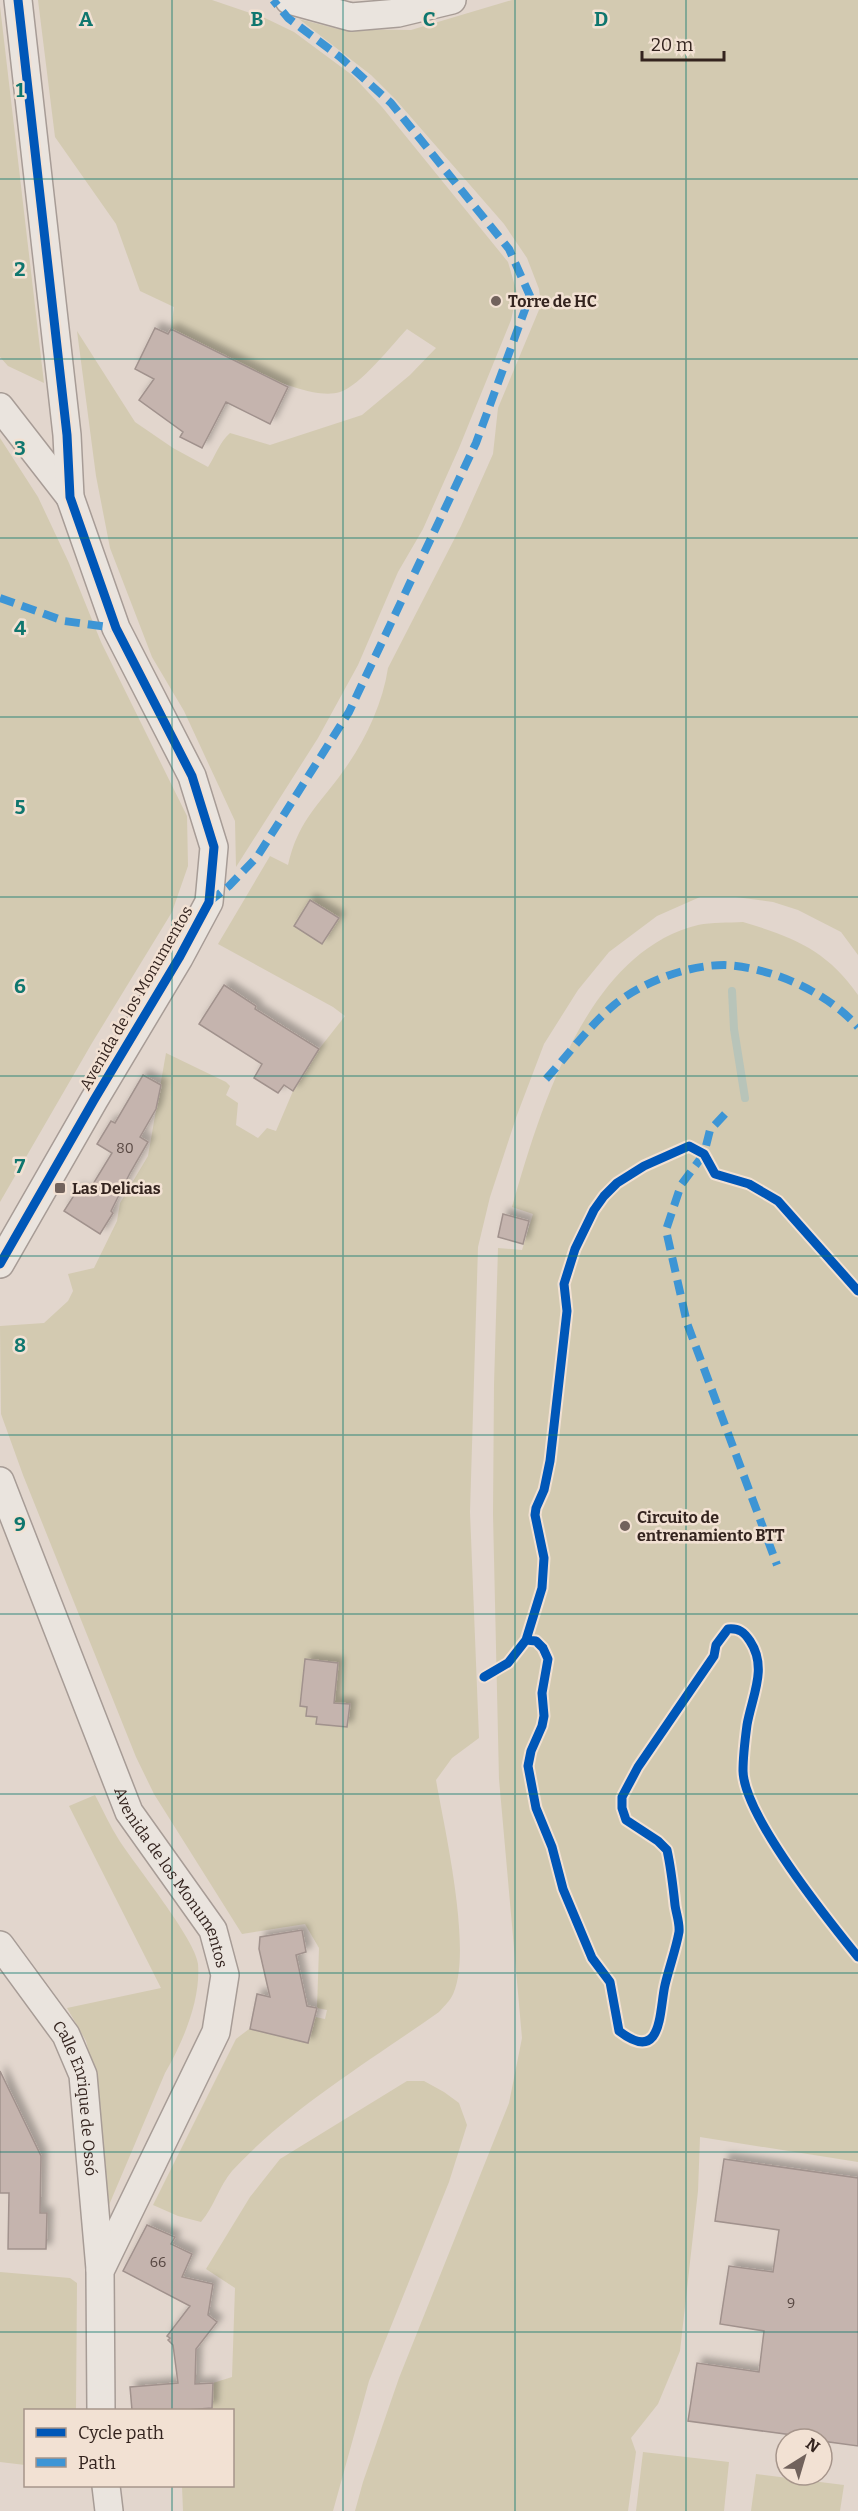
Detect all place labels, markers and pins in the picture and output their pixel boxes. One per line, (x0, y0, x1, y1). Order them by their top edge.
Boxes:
place label: Torre de HC (508, 292, 597, 311)
marker: Torre de HC (489, 294, 503, 308)
place label: Las Delicias (72, 1179, 161, 1198)
marker: Las Delicias (53, 1181, 67, 1195)
place label: Circuito de entrenamiento BTT (637, 1508, 785, 1545)
marker: Circuito de entrenamiento BTT (618, 1519, 632, 1533)

